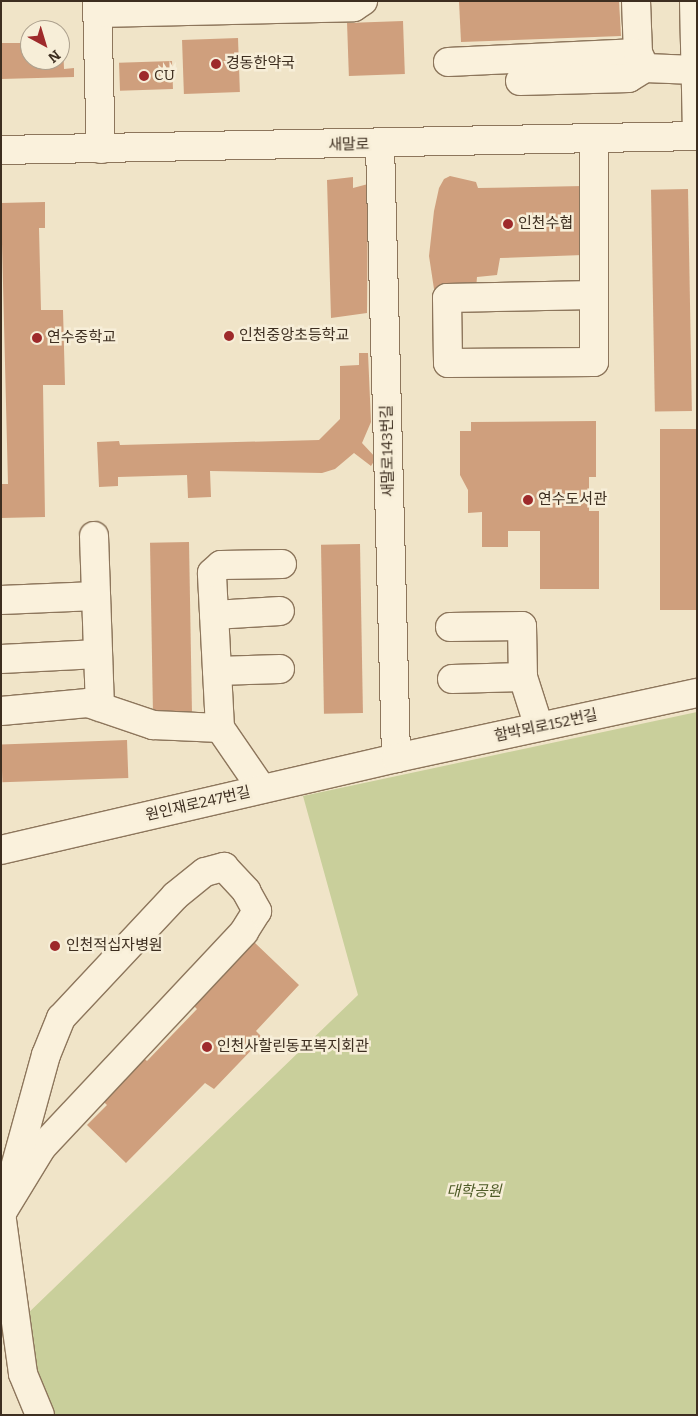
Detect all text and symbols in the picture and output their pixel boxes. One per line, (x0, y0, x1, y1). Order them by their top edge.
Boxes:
north arrow (20, 20, 70, 70)
text: N (45, 46, 64, 66)
place label: 경동한약국 (226, 55, 295, 73)
marker: 경동한약국 (210, 58, 222, 70)
place label: CU (154, 67, 175, 85)
marker: CU (138, 70, 150, 82)
street label: 새말로 (328, 136, 370, 154)
place label: 인천수협 (518, 215, 573, 233)
marker: 인천수협 (502, 218, 514, 230)
place label: 인천중앙초등학교 (239, 327, 349, 345)
place label: 연수중학교 (47, 329, 116, 347)
marker: 인천중앙초등학교 (223, 330, 235, 342)
marker: 연수중학교 (31, 332, 43, 344)
street label: 새말로143번길 (378, 405, 398, 497)
place label: 연수도서관 (538, 491, 607, 509)
marker: 연수도서관 (522, 494, 534, 506)
street label: 함박뫼로152번길 (493, 706, 599, 746)
street label: 원인재로247번길 (144, 783, 252, 825)
place label: 인천적십자병원 (66, 937, 163, 955)
marker: 인천적십자병원 (48, 939, 62, 953)
place label: 인천사할린동포복지회관 (217, 1038, 369, 1056)
marker: 인천사할린동포복지회관 (201, 1041, 213, 1053)
park label: 대학공원 (446, 1183, 502, 1201)

